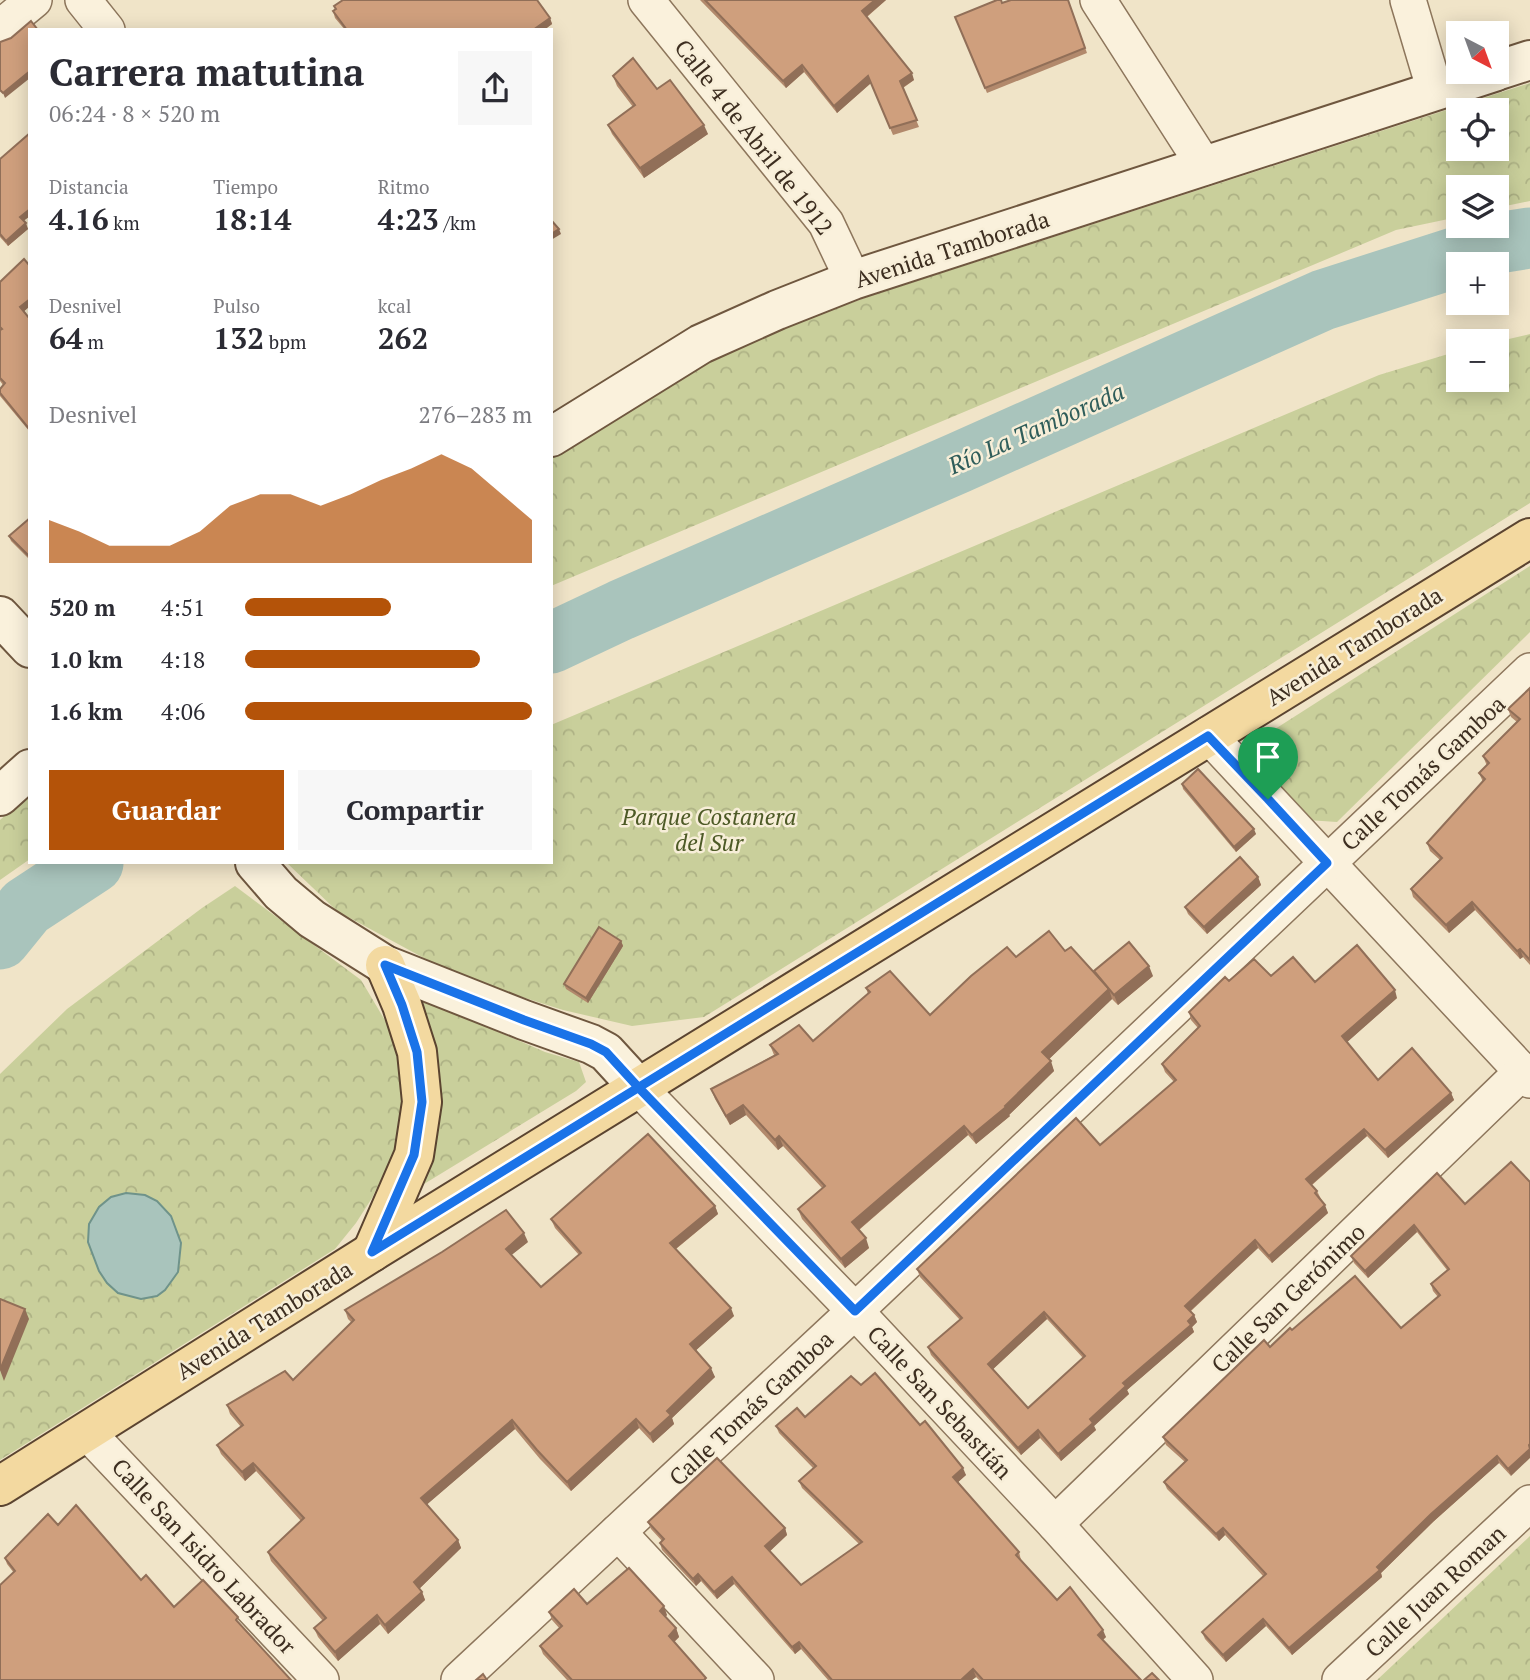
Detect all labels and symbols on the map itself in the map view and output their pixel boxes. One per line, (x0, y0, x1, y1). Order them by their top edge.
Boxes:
north arrow (1446, 21, 1508, 84)
street label: Calle 4 de Abril de 1912 (668, 33, 840, 241)
street label: Avenida Tamborada (851, 203, 1053, 295)
water label: Río La Tamborada (942, 375, 1129, 482)
street label: Avenida Tamborada (1260, 579, 1448, 713)
street label: Calle Tomás Gamboa (1334, 688, 1512, 857)
pin (1238, 727, 1298, 799)
park label: Parque Costanera del Sur (621, 801, 796, 858)
street label: Calle San Gerónimo (1204, 1216, 1372, 1380)
street label: Avenida Tamborada (170, 1253, 358, 1387)
street label: Calle San Sebastián (861, 1319, 1020, 1486)
street label: Calle Tomás Gamboa (662, 1323, 840, 1492)
street label: Calle San Isidro Labrador (105, 1451, 303, 1661)
street label: Calle Juan Roman (1358, 1518, 1512, 1664)

